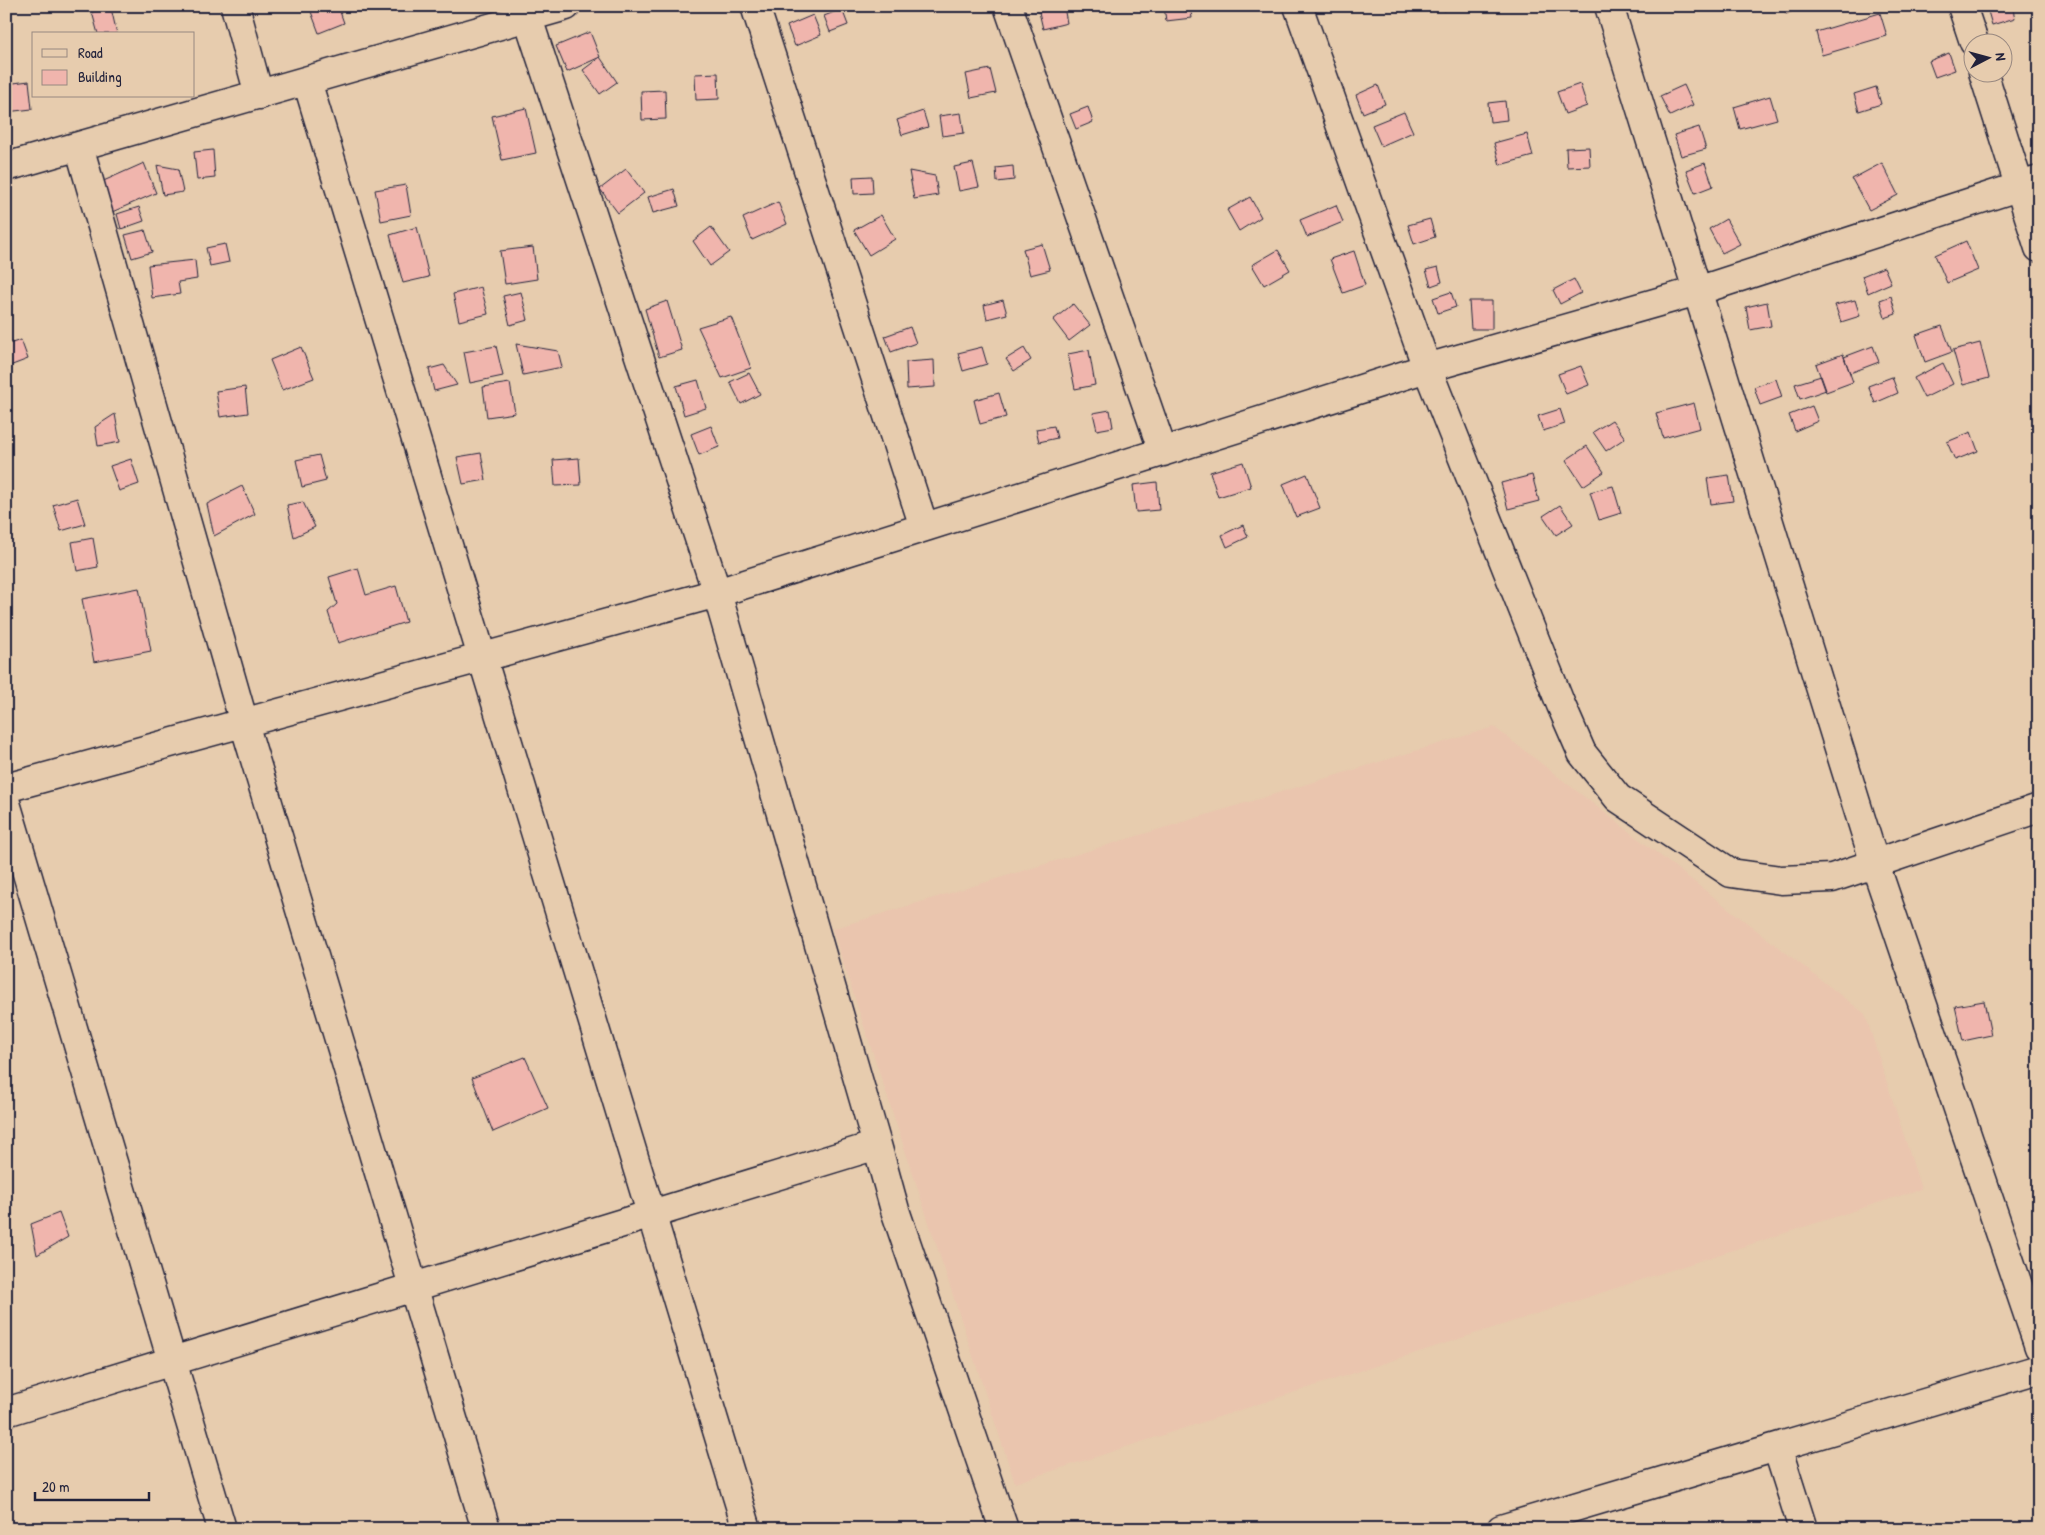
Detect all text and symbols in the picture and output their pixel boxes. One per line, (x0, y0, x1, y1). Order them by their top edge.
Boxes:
legend (32, 32, 195, 98)
north arrow (1962, 32, 2012, 82)
text: Road (78, 42, 103, 63)
text: N (1992, 52, 2011, 62)
text: Building (78, 66, 122, 87)
scale bar (35, 1470, 149, 1502)
text: 20 m (42, 1476, 69, 1497)

